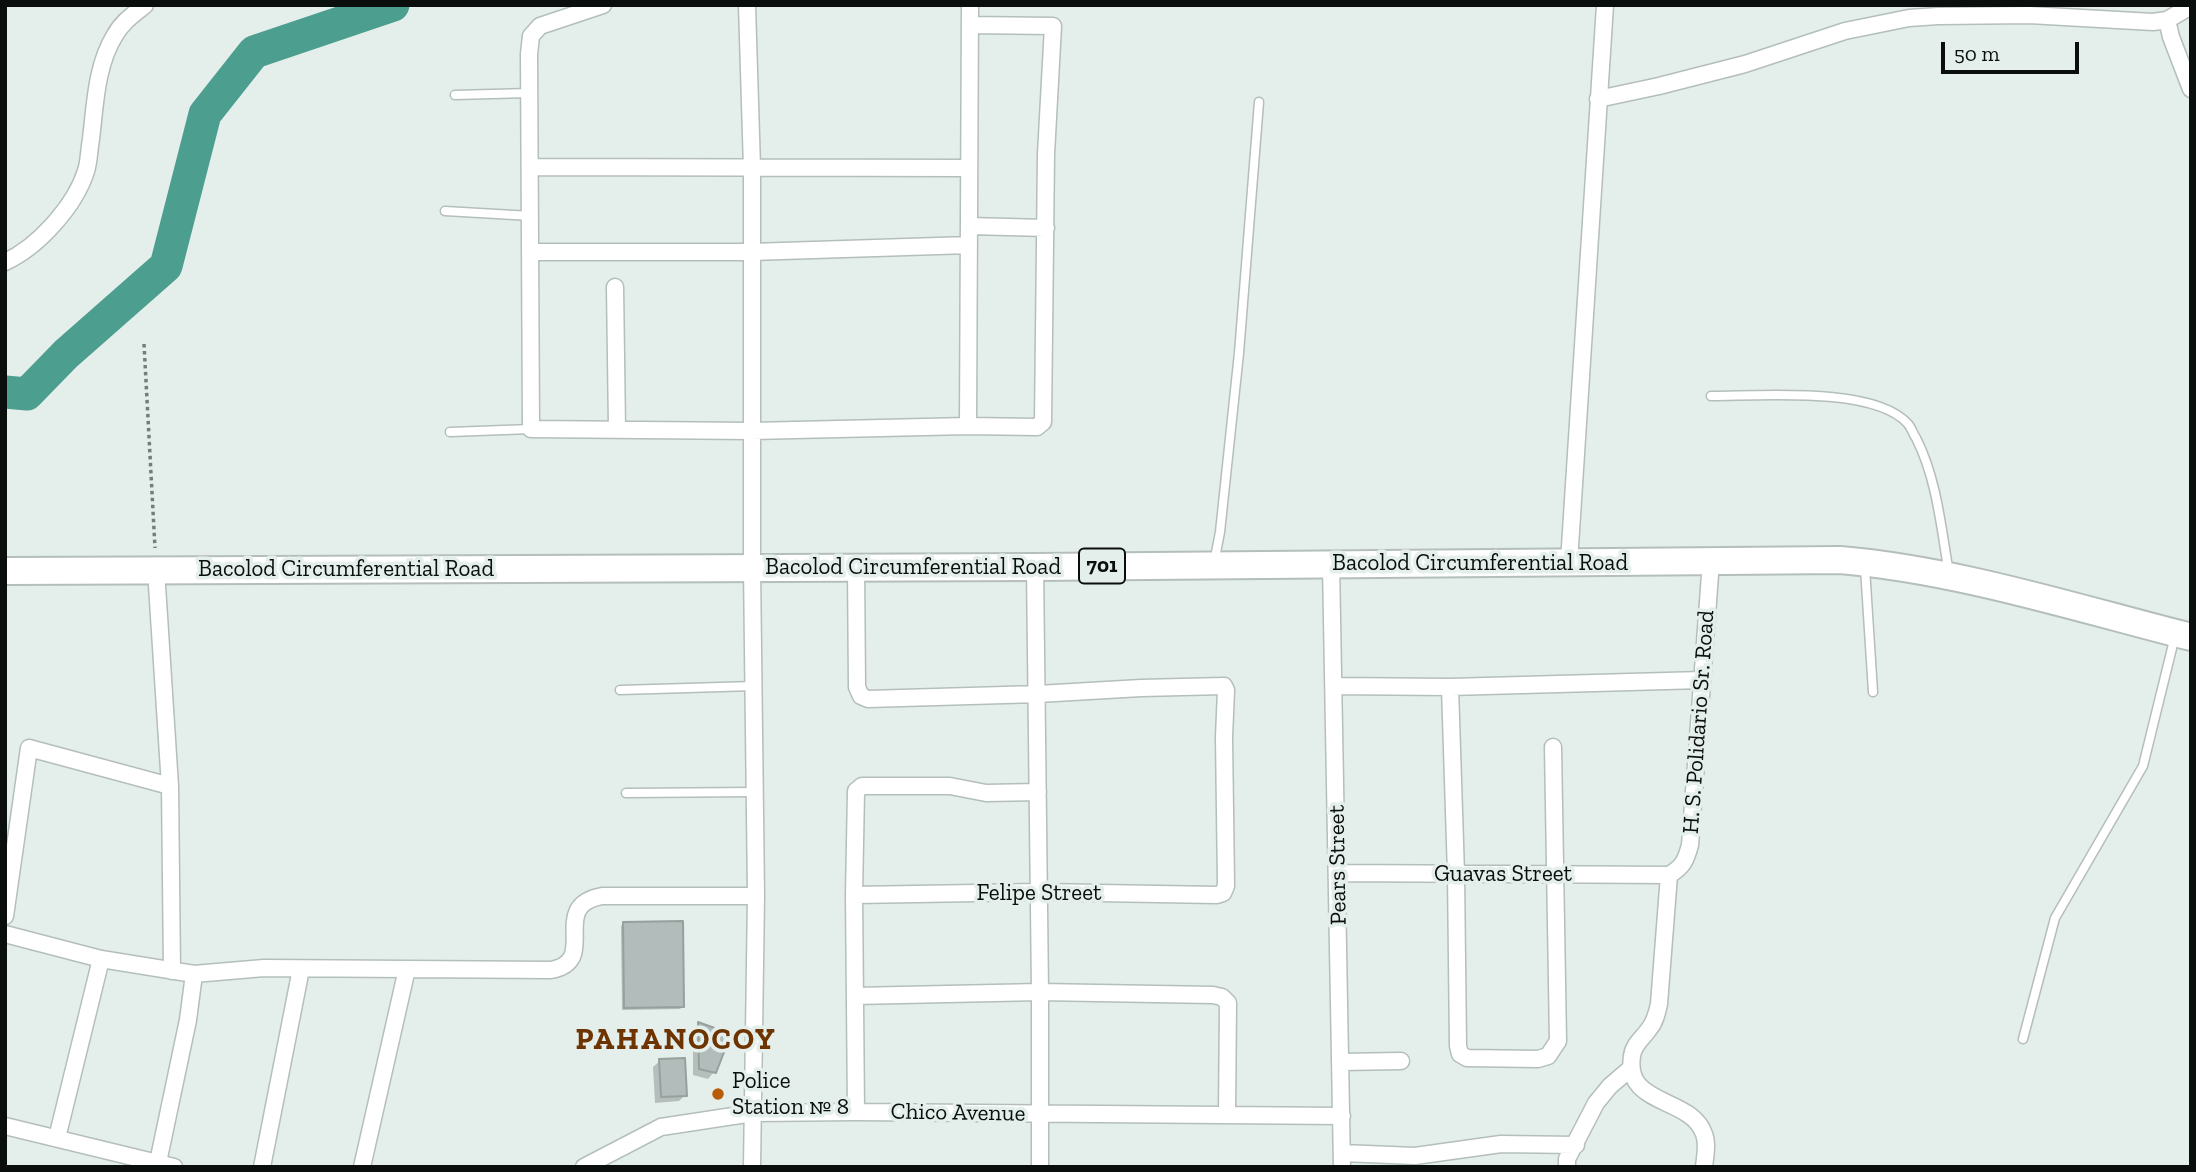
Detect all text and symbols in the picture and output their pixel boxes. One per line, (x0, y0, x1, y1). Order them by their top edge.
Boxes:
scale bar (1944, 28, 2082, 72)
text: 50 m (1954, 41, 2000, 66)
road number: 701 (1079, 548, 1125, 584)
street label: Bacolod Circumferential Road (1332, 549, 1628, 577)
street label: Bacolod Circumferential Road (765, 553, 1061, 581)
street label: Bacolod Circumferential Road (198, 555, 494, 583)
street label: H. S. Polidario Sr. Road (1677, 609, 1721, 835)
street label: Pears Street (1323, 805, 1353, 925)
street label: Guavas Street (1434, 860, 1572, 888)
street label: Felipe Street (976, 879, 1102, 907)
district label: PAHANOCOY (577, 1022, 775, 1058)
place label: Police Station № 8 (732, 1067, 849, 1121)
marker: Police Station № 8 (710, 1086, 726, 1102)
street label: Chico Avenue (890, 1098, 1026, 1128)

